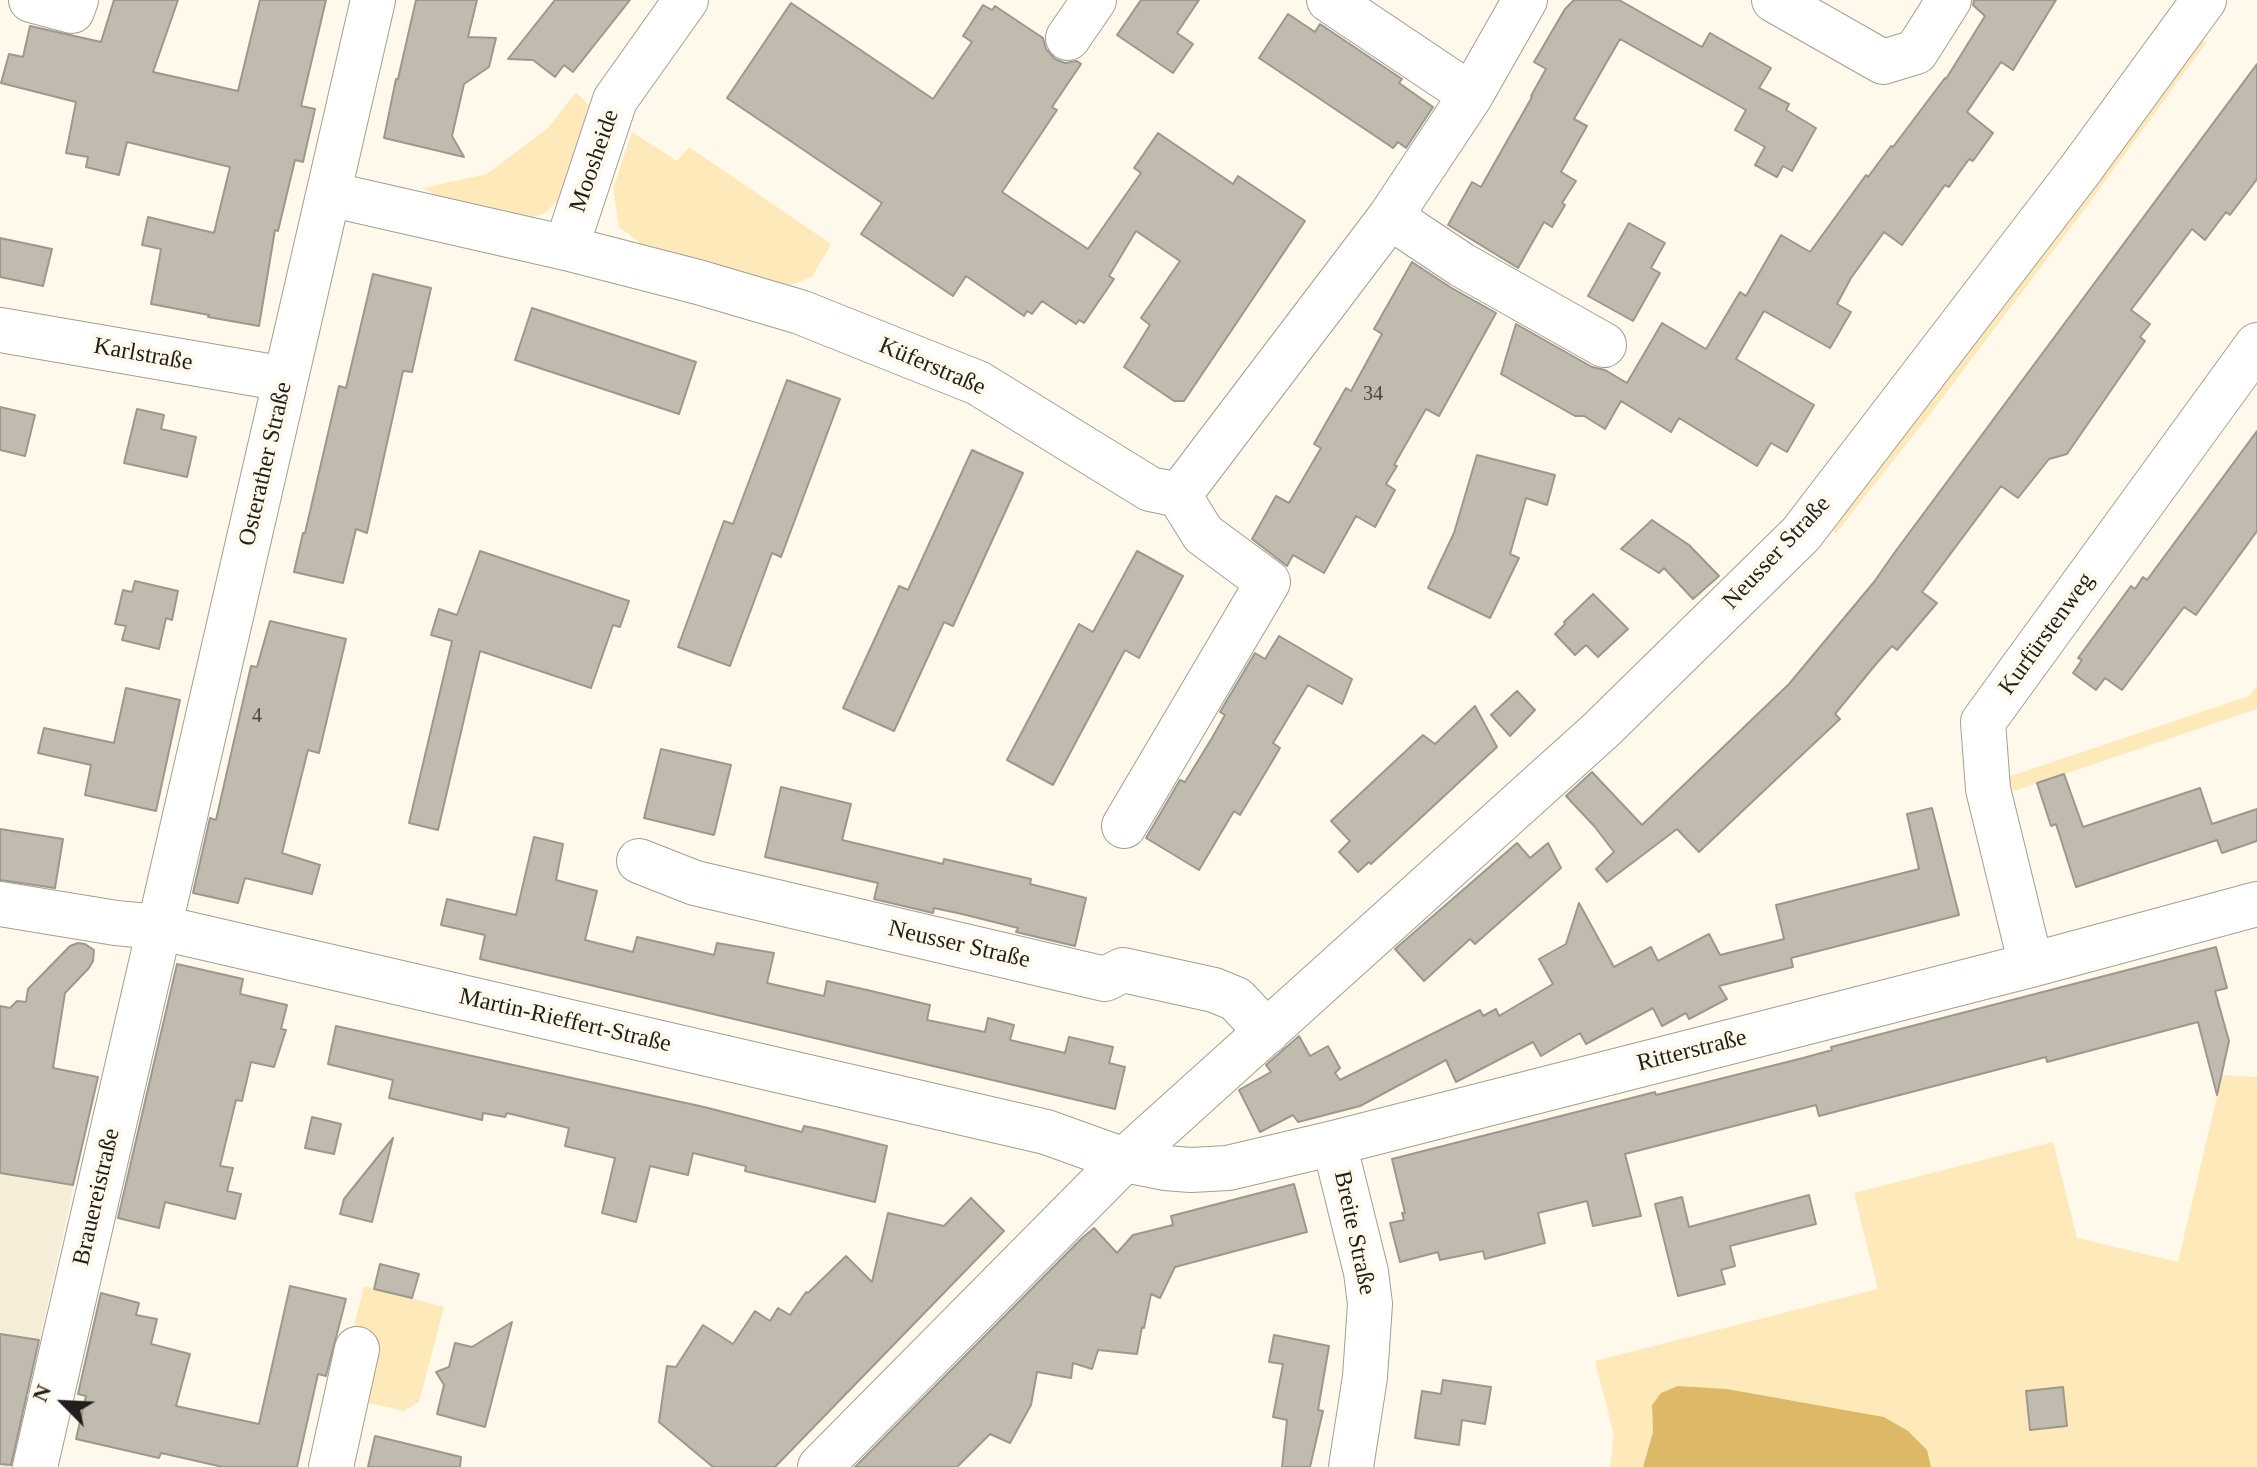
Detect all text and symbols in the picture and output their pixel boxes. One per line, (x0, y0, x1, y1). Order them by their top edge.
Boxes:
street label: Moosheide (564, 106, 626, 216)
street label: Karlstraße (91, 332, 195, 378)
street label: Küferstraße (874, 332, 990, 402)
street label: Osterather Straße (233, 379, 299, 549)
house number: 34 (1363, 383, 1383, 407)
street label: Neusser Straße (1717, 490, 1837, 616)
street label: Kurfürstenweg (1993, 567, 2101, 701)
house number: 4 (252, 705, 262, 729)
street label: Neusser Straße (885, 915, 1033, 975)
street label: Martin-Rieffert-Straße (456, 983, 674, 1059)
street label: Ritterstraße (1634, 1023, 1750, 1079)
street label: Brauereistraße (67, 1126, 127, 1268)
street label: Breite Straße (1327, 1168, 1381, 1298)
north arrow (24, 1363, 104, 1443)
text: N (27, 1381, 56, 1405)

